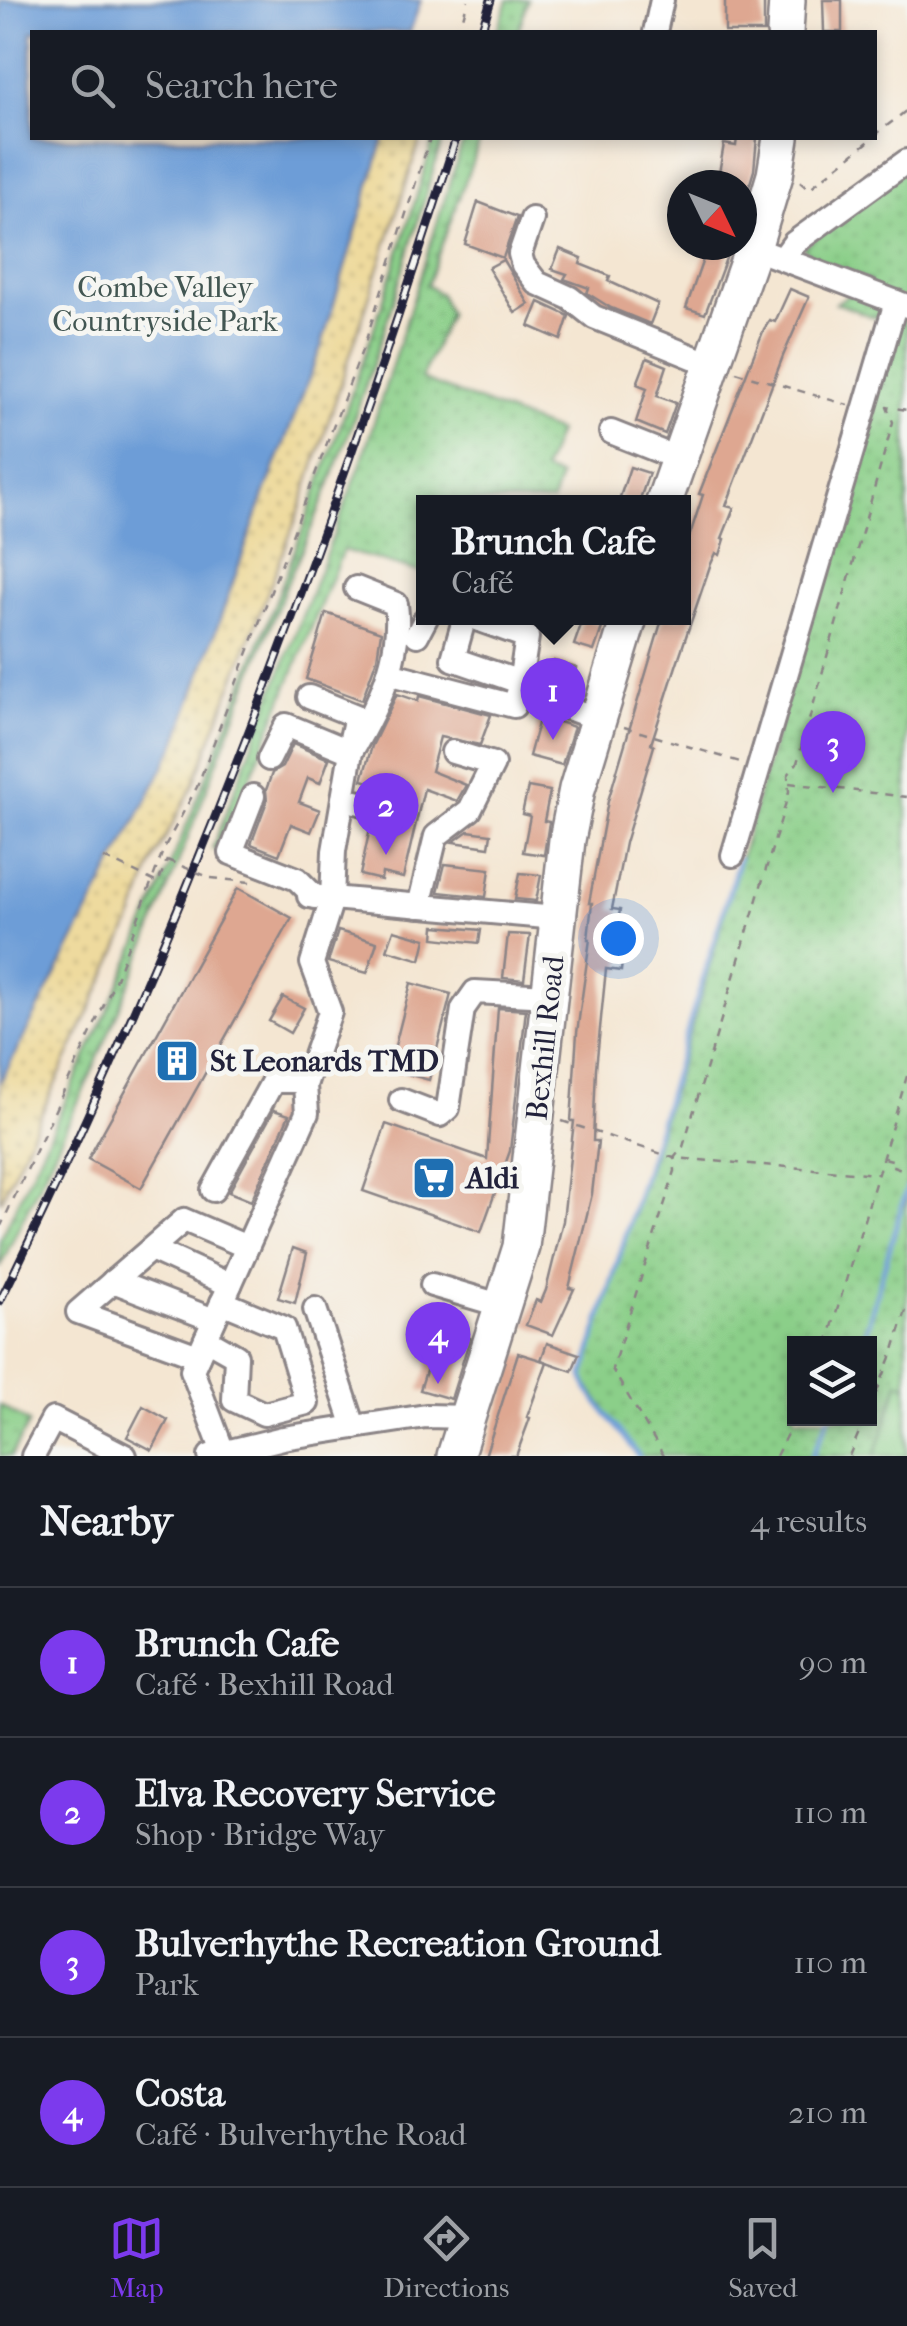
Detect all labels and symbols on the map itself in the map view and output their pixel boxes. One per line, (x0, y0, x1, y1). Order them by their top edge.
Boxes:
north arrow (667, 170, 757, 260)
park label: Combe Valley Countryside Park (52, 270, 278, 339)
pin: 1 (520, 658, 586, 740)
pin: 3 (800, 710, 866, 793)
pin: 2 (354, 772, 418, 855)
your location (593, 913, 644, 964)
street label: Bexhill Road (519, 953, 572, 1122)
building icon: St Leonards TMD (154, 1038, 200, 1084)
place label: St Leonards TMD (210, 1044, 439, 1079)
supermarket icon: Aldi (411, 1155, 457, 1201)
place label: Aldi (464, 1161, 519, 1196)
pin: 4 (406, 1302, 470, 1384)

